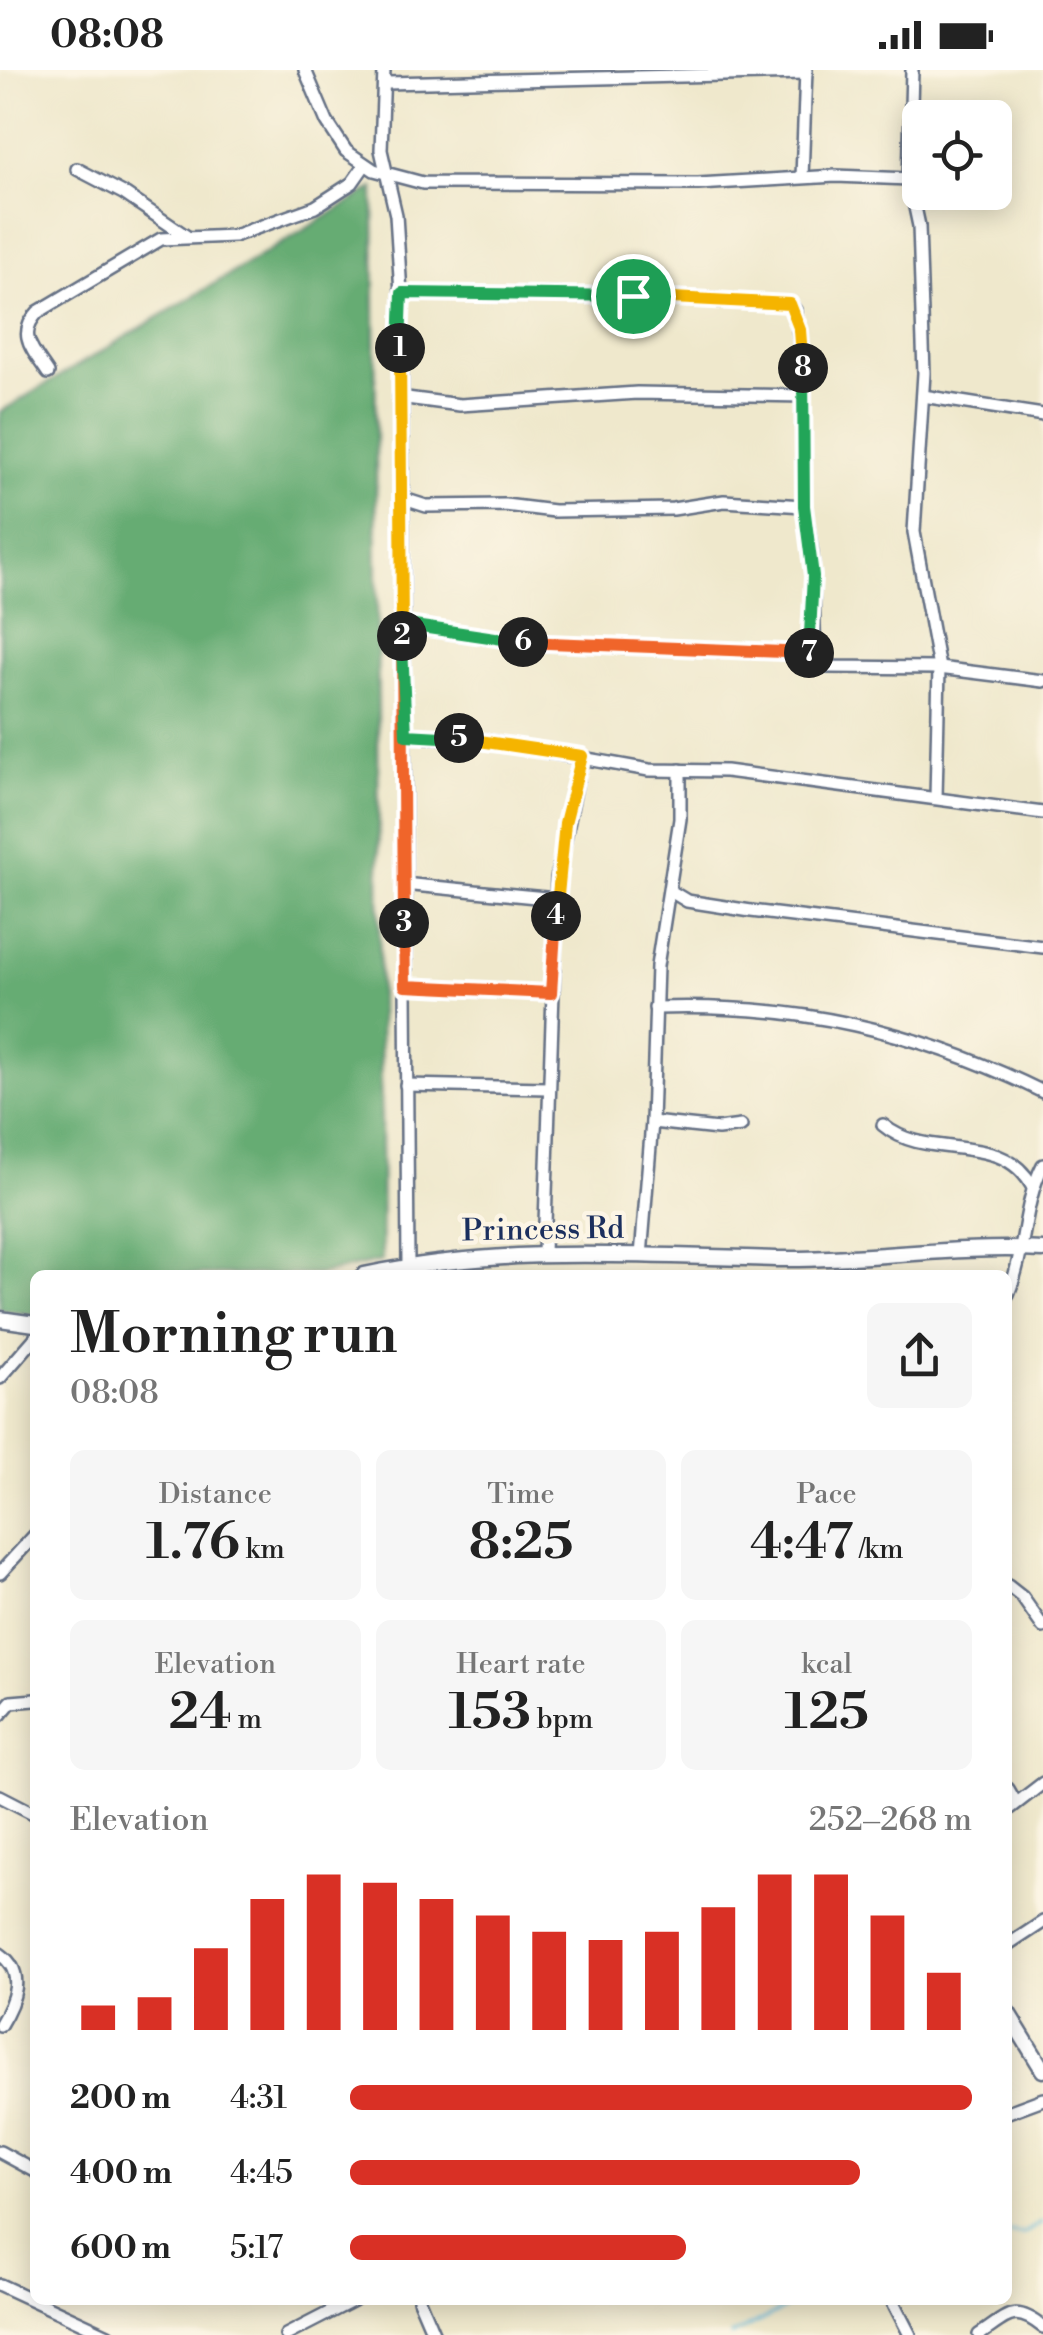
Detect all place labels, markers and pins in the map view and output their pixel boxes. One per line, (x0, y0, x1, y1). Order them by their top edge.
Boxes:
pin (591, 254, 676, 339)
pin: 1 (375, 323, 425, 373)
pin: 8 (778, 343, 828, 393)
pin: 2 (377, 611, 427, 661)
pin: 6 (498, 617, 548, 667)
pin: 7 (784, 628, 834, 678)
pin: 5 (434, 713, 484, 763)
pin: 4 (531, 891, 581, 941)
pin: 3 (379, 898, 429, 948)

